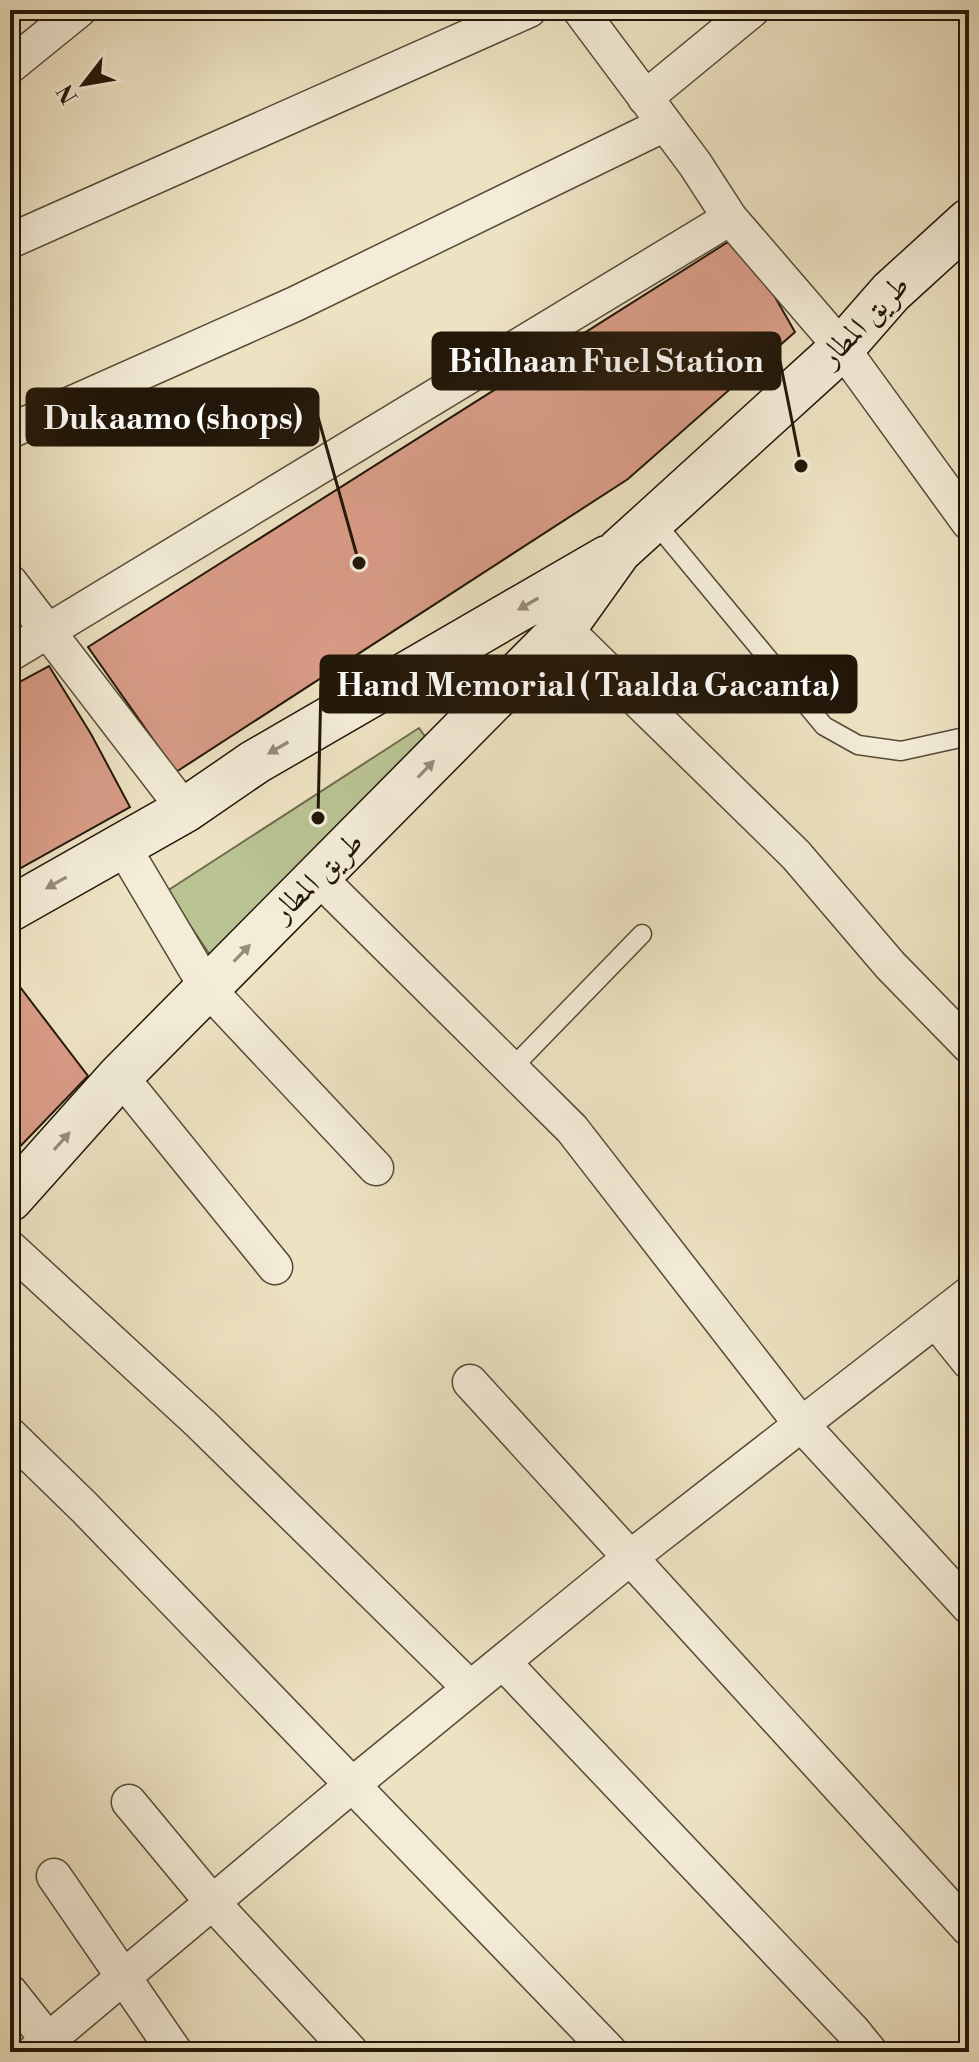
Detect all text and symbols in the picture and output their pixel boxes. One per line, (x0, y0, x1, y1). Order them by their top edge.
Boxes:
north arrow (44, 44, 124, 124)
text: N (52, 79, 84, 108)
street label: طريق المطار (810, 267, 918, 377)
callout: Bidhaan Fuel Station (433, 333, 780, 389)
text: Bidhaan Fuel Station (448, 342, 764, 382)
callout: Dukaamo (shops) (27, 389, 318, 445)
text: Dukaamo (shops) (43, 399, 303, 439)
one-way arrow (516, 597, 539, 611)
callout: Hand Memorial ( Taalda Gacanta) (321, 656, 856, 712)
text: Hand Memorial ( Taalda Gacanta) (337, 666, 839, 706)
one-way arrow (267, 741, 289, 755)
one-way arrow (416, 760, 435, 779)
street label: طريق المطار (262, 824, 372, 932)
one-way arrow (45, 876, 67, 890)
one-way arrow (232, 944, 250, 963)
one-way arrow (53, 1131, 71, 1150)

